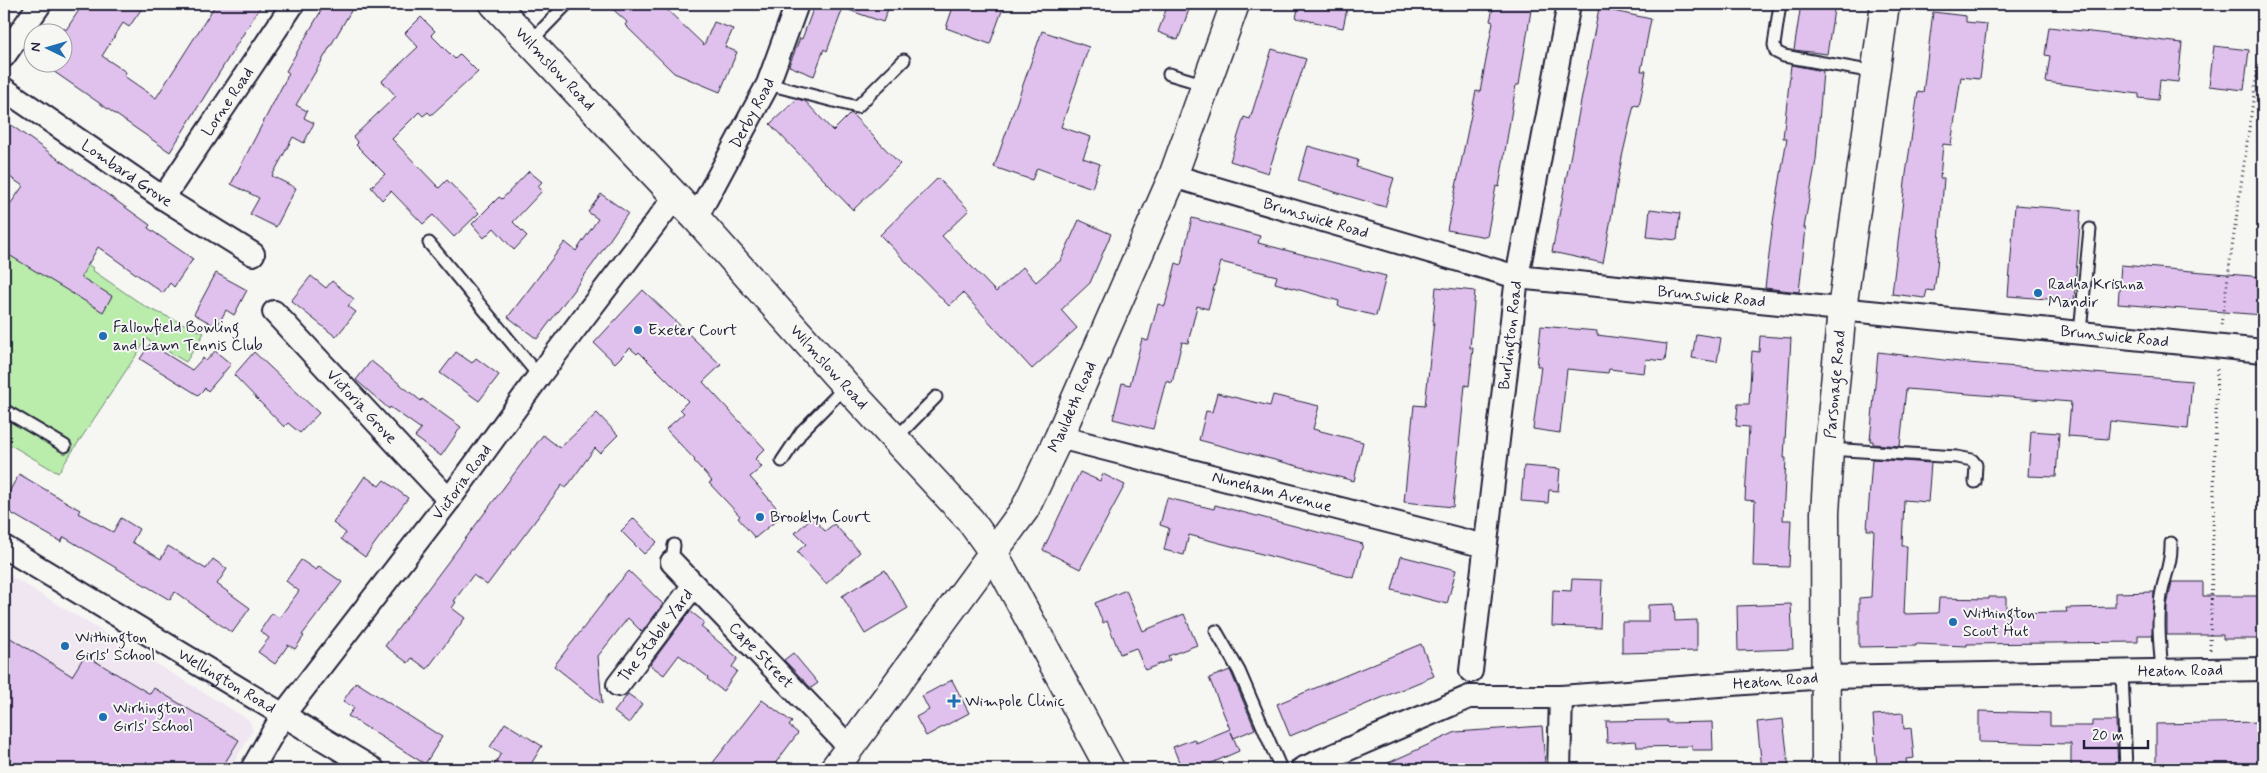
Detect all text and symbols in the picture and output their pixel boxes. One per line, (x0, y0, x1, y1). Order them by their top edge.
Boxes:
north arrow (22, 22, 72, 72)
street label: Wilmslow Road (510, 22, 600, 115)
text: N (27, 42, 45, 52)
street label: Lorne Road (197, 63, 258, 140)
street label: Derby Road (725, 75, 780, 152)
street label: Lombard Grove (77, 135, 176, 212)
street label: Brunswick Road (1261, 193, 1371, 243)
place label: Radha Krishna Mandir (2048, 274, 2144, 313)
street label: Burlington Road (1493, 280, 1527, 391)
street label: Brunswick Road (1656, 280, 1767, 312)
marker: Radha Krishna Mandir (2032, 287, 2044, 299)
place label: Fallowfield Bowling and Lawn Tennis Club (113, 317, 263, 356)
place label: Exeter Court (648, 320, 738, 341)
street label: Wilmslow Road (785, 320, 873, 414)
street label: Brunswick Road (2059, 320, 2170, 352)
marker: Exeter Court (632, 324, 644, 336)
street label: Parsonage Road (1820, 329, 1850, 439)
marker: Fallowfield Bowling and Lawn Tennis Club (97, 330, 109, 342)
street label: Mauldeth Road (1043, 358, 1101, 456)
street label: Victoria Grove (322, 364, 402, 448)
street label: Victoria Road (427, 440, 497, 524)
street label: Nuneham Avenue (1210, 466, 1334, 517)
place label: Brooklyn Court (770, 507, 872, 528)
marker: Brooklyn Court (754, 511, 766, 523)
street label: The Stable Yard (613, 585, 698, 687)
place label: Withington Scout Hut (1963, 603, 2035, 642)
marker: Withington Scout Hut (1947, 616, 1959, 628)
street label: Cape Street (724, 617, 798, 693)
place label: Withington Girls' School (75, 627, 155, 666)
marker: Withington Girls' School (59, 640, 71, 652)
street label: Wellington Road (174, 644, 280, 719)
street label: Heaton Road (2137, 659, 2223, 682)
street label: Heaton Road (1732, 667, 1819, 694)
place label: Wimpole Clinic (965, 691, 1065, 712)
marker: Wimpole Clinic (947, 694, 961, 708)
place label: Wirhington Girls' School (113, 698, 193, 737)
marker: Wirhington Girls' School (97, 711, 109, 723)
scale bar (2084, 718, 2148, 750)
text: 20 m (2092, 726, 2124, 746)

